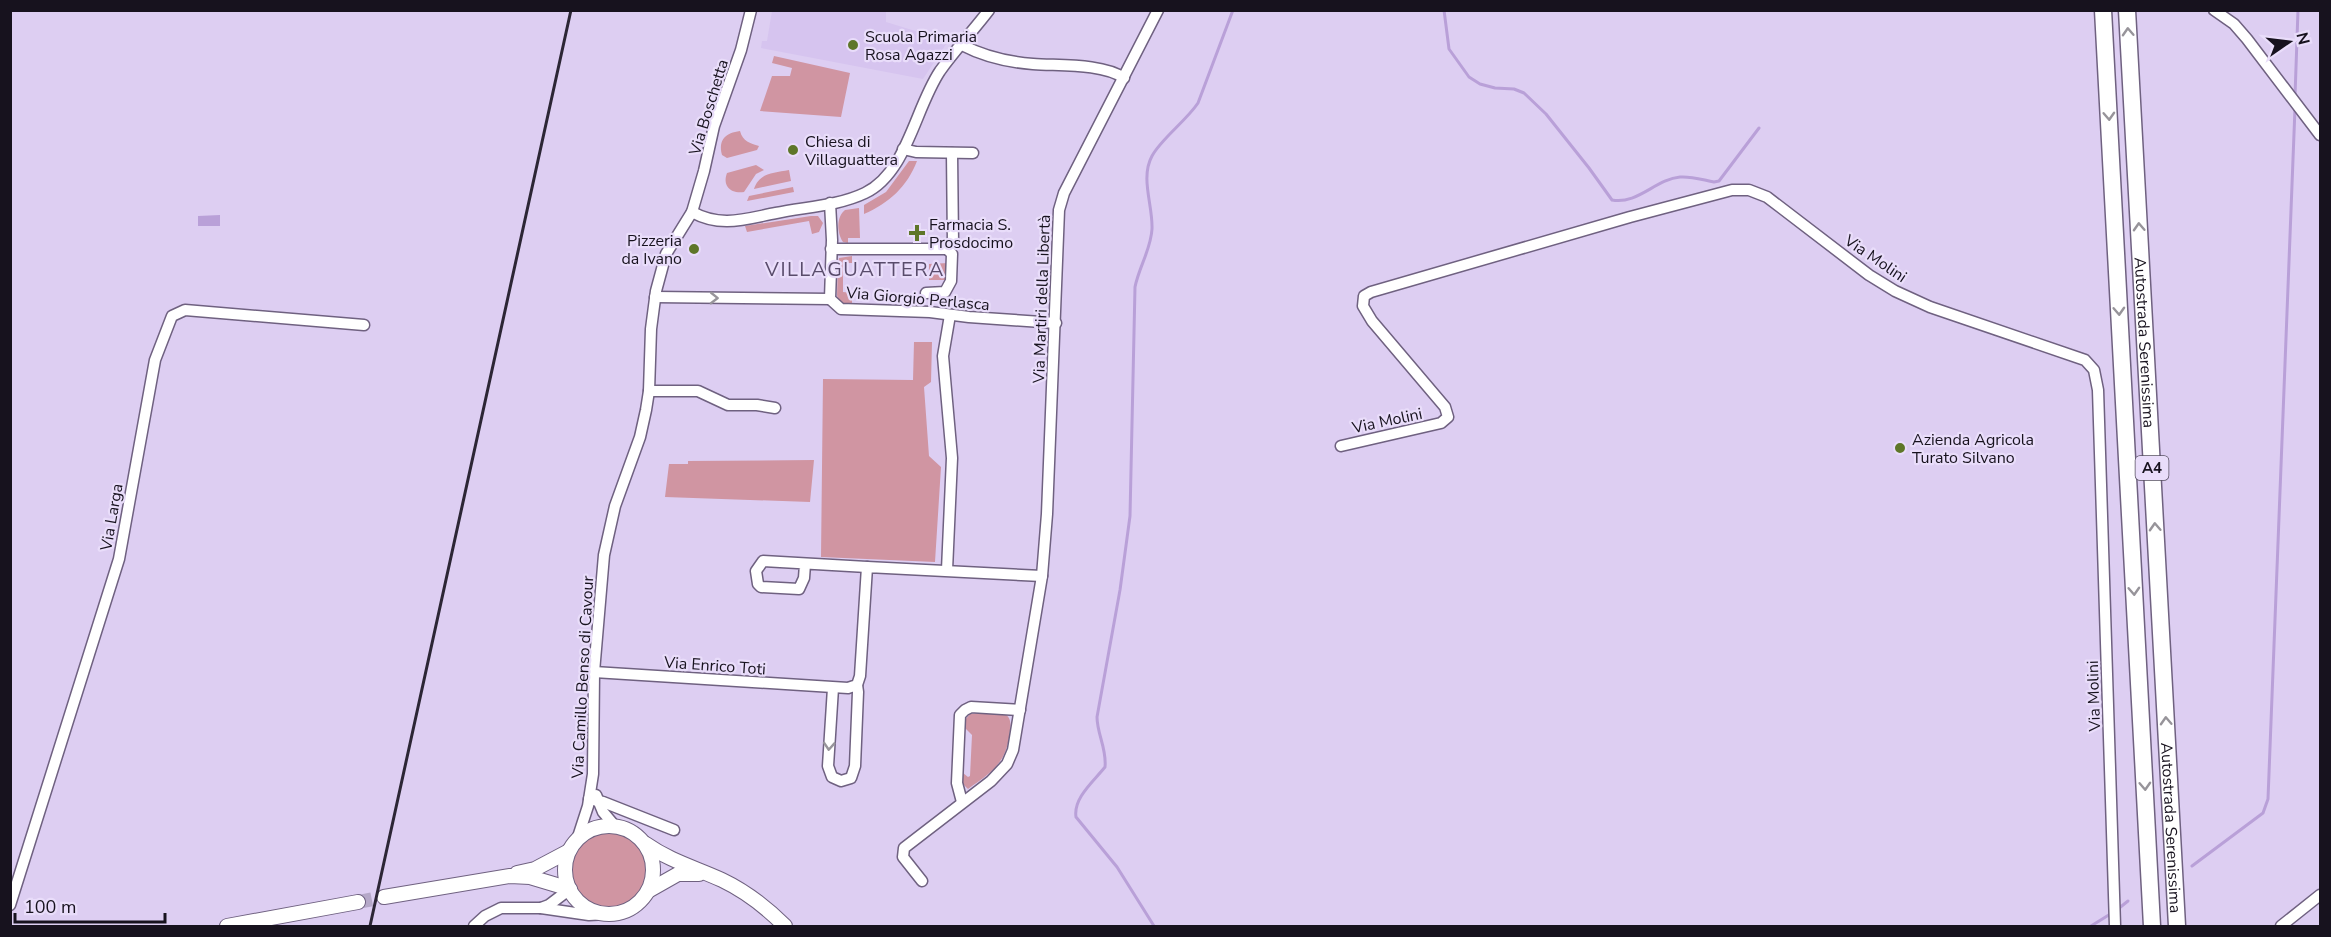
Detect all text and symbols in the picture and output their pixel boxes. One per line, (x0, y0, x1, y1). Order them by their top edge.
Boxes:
north arrow (2259, 12, 2319, 72)
place label: Scuola Primaria Rosa Agazzi (865, 26, 977, 66)
one-way arrow (2122, 28, 2135, 37)
text: N (2290, 30, 2315, 47)
marker: Scuola Primaria Rosa Agazzi (846, 38, 860, 52)
street label: Via Boschetta (684, 57, 734, 159)
one-way arrow (2102, 112, 2115, 121)
place label: Chiesa di Villaguattera (804, 131, 898, 171)
marker: Chiesa di Villaguattera (786, 143, 800, 157)
place label: Farmacia S. Prosdocimo (929, 214, 1013, 254)
street label: Via Martiri della Libertà (1028, 214, 1056, 385)
one-way arrow (2133, 223, 2146, 232)
marker: Farmacia S. Prosdocimo (910, 226, 924, 240)
street label: Via Molini (1839, 229, 1911, 288)
place label: Pizzeria da Ivano (621, 230, 682, 270)
marker: Pizzeria da Ivano (687, 242, 701, 256)
district label: VILLAGUATTERA (764, 256, 945, 283)
street label: Autostrada Serenissima (2129, 257, 2160, 429)
street label: Via Giorgio Perlasca (844, 282, 991, 316)
one-way arrow (709, 292, 718, 304)
one-way arrow (2113, 306, 2126, 315)
street label: Via Molini (1349, 403, 1424, 439)
place label: Azienda Agricola Turato Silvano (1912, 429, 2034, 469)
marker: Azienda Agricola Turato Silvano (1893, 441, 1907, 455)
road number: A4 (2136, 456, 2168, 480)
street label: Via Larga (95, 482, 129, 554)
one-way arrow (2149, 522, 2162, 531)
street label: Via Camillo Benso di Cavour (567, 575, 599, 780)
one-way arrow (2128, 587, 2141, 596)
street label: Via Enrico Toti (662, 651, 767, 681)
street label: Via Molini (2082, 660, 2106, 733)
one-way arrow (2159, 717, 2172, 726)
one-way arrow (823, 742, 836, 751)
street label: Autostrada Serenissima (2155, 742, 2186, 914)
one-way arrow (2138, 782, 2151, 791)
scale bar (15, 886, 165, 924)
text: 100 m (24, 895, 76, 919)

